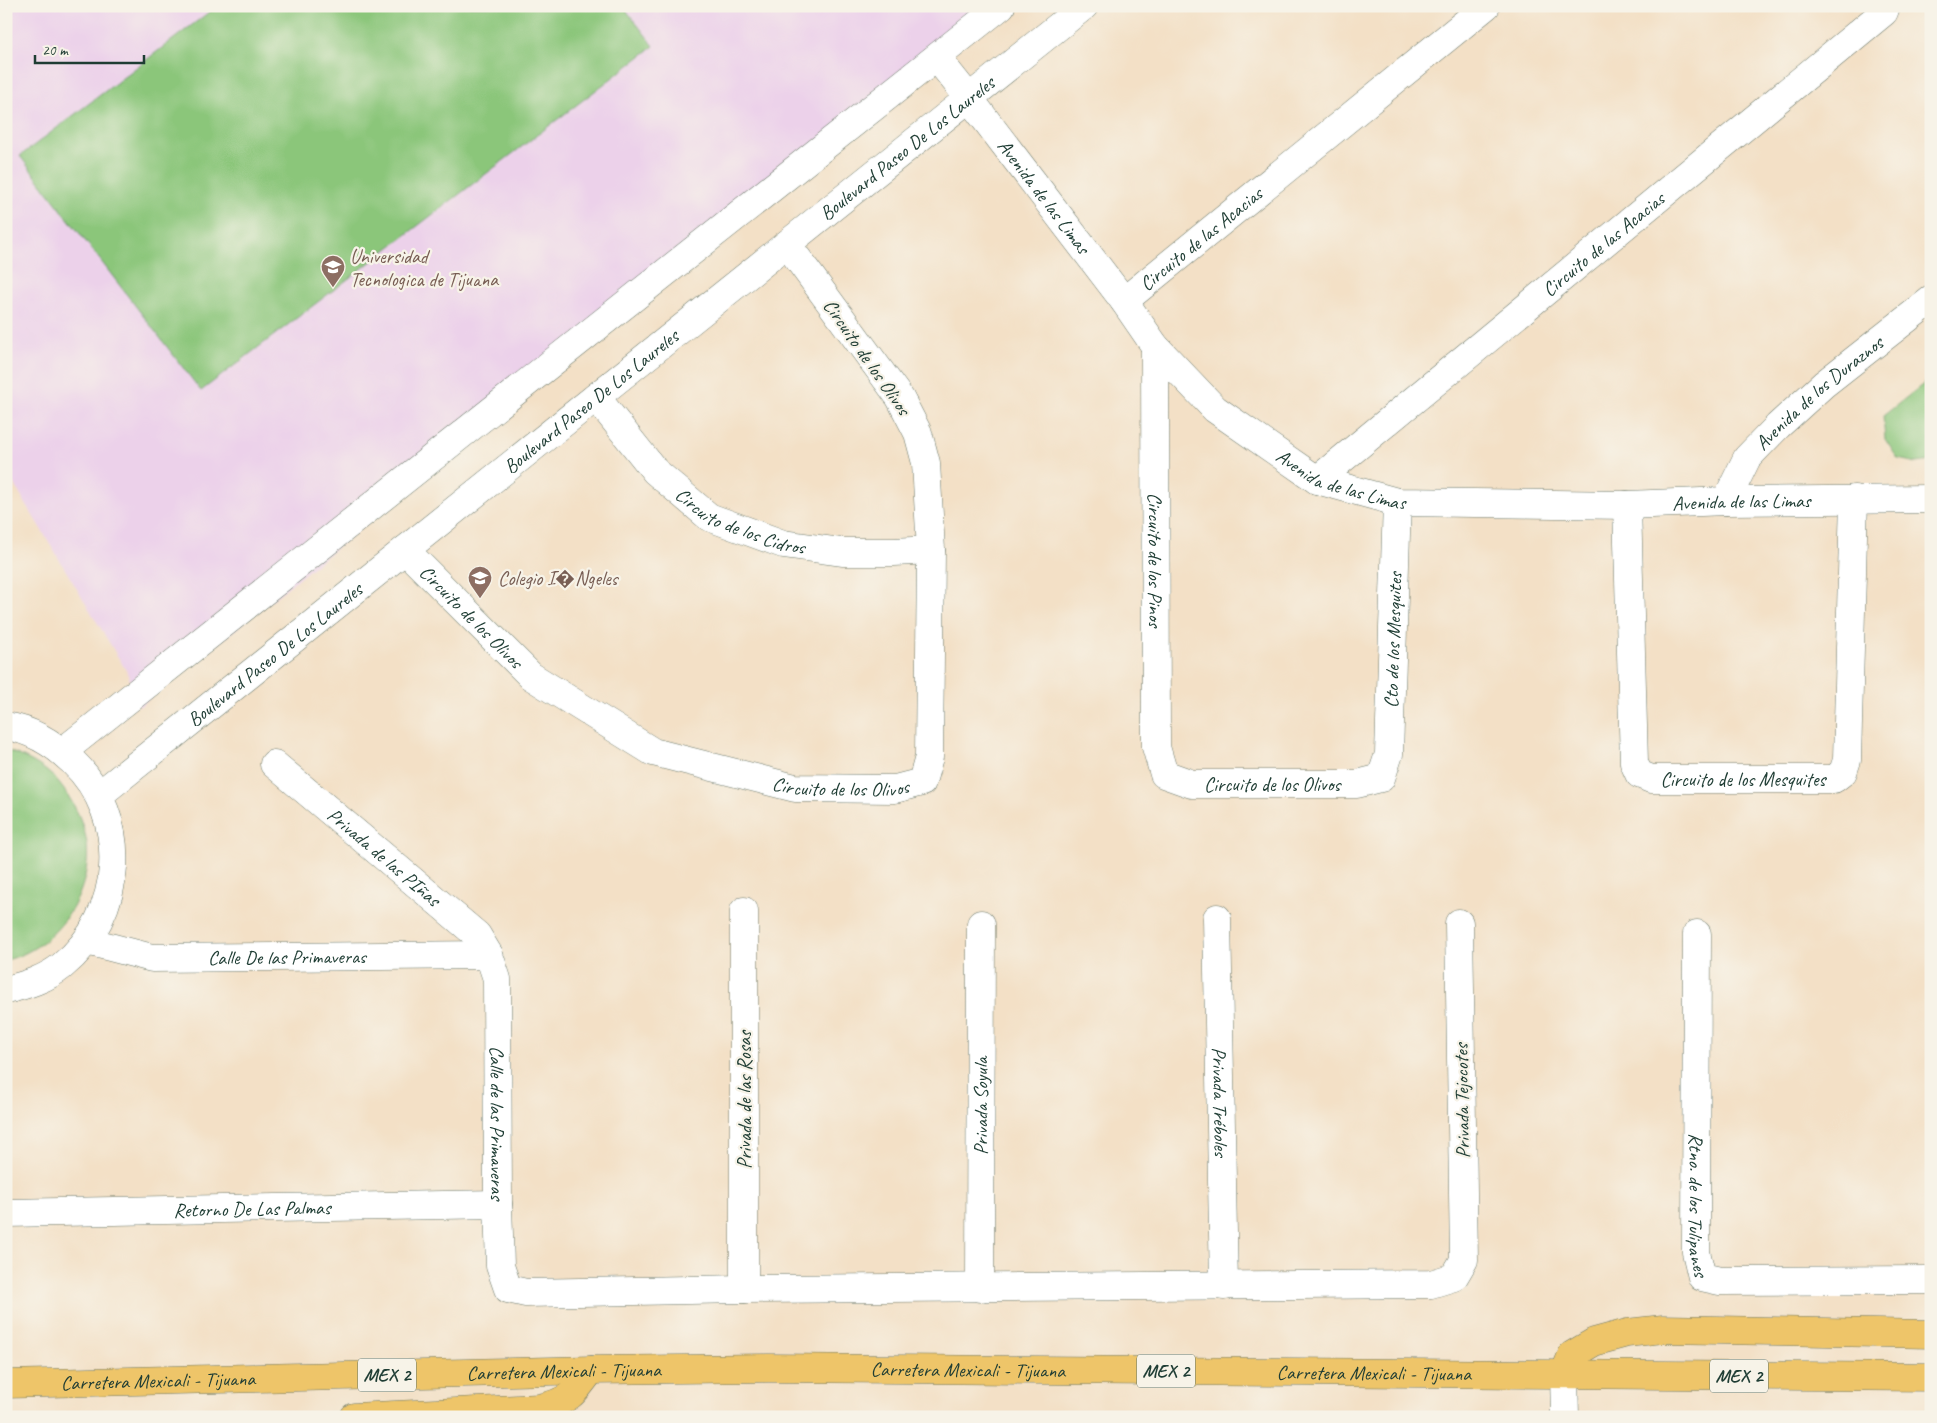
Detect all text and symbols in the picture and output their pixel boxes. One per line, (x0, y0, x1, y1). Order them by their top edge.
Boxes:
scale bar (35, 32, 144, 64)
text: 20 m (42, 41, 69, 60)
street label: Boulevard Paseo De Los Laureles (814, 69, 1001, 225)
street label: Avenida de las Limas (992, 134, 1097, 261)
street label: Circuito de las Acacias (1134, 180, 1269, 296)
street label: Circuito de las Acacias (1537, 185, 1671, 302)
place label: Universidad Tecnologica de Tijuana (350, 244, 499, 292)
school or university icon: Universidad Tecnologica de Tijuana (320, 254, 346, 288)
street label: Circuito de los Olivos (818, 294, 918, 422)
street label: Boulevard Paseo De Los Laureles (498, 322, 685, 479)
street label: Avenida de los Duraznos (1749, 329, 1890, 455)
street label: Avenida de las Limas (1272, 443, 1408, 515)
street label: Circuito de los Cidros (671, 482, 809, 560)
street label: Avenida de las Limas (1672, 488, 1813, 516)
street label: Circuito de los Pinos (1143, 493, 1168, 629)
street label: Circuito de los Olivos (414, 559, 530, 675)
school or university icon: Colegio I�Ngeles (467, 565, 493, 599)
place label: Colegio I�Ngeles (498, 566, 620, 591)
street label: Cto de los Mesquites (1378, 570, 1407, 708)
street label: Boulevard Paseo De Los Laureles (182, 575, 369, 732)
street label: Circuito de los Mesquites (1660, 767, 1827, 792)
street label: Circuito de los Olivos (770, 770, 914, 802)
street label: Circuito de los Olivos (1204, 772, 1343, 797)
street label: Privada de las PIñas (323, 802, 447, 913)
street label: Calle De las Primaveras (208, 944, 368, 970)
street label: Privada de las Rosas (732, 1029, 757, 1169)
street label: Privada Tejocotes (1448, 1041, 1476, 1159)
street label: Calle de las Primaveras (485, 1046, 510, 1202)
street label: Privada Tréboles (1207, 1047, 1234, 1159)
street label: Privada Soyula (968, 1055, 993, 1155)
street label: Rtno. de los Tulipanes (1683, 1133, 1714, 1281)
street label: Retorno De Las Palmas (173, 1195, 333, 1222)
road number: MEX 2 (1137, 1354, 1195, 1388)
street label: Carretera Mexicali - Tijuana (871, 1356, 1066, 1383)
street label: Carretera Mexicali - Tijuana (466, 1357, 662, 1385)
road number: MEX 2 (358, 1358, 416, 1392)
street label: Carretera Mexicali - Tijuana (1276, 1359, 1472, 1386)
road number: MEX 2 (1710, 1360, 1768, 1392)
street label: Carretera Mexicali - Tijuana (60, 1366, 257, 1395)

